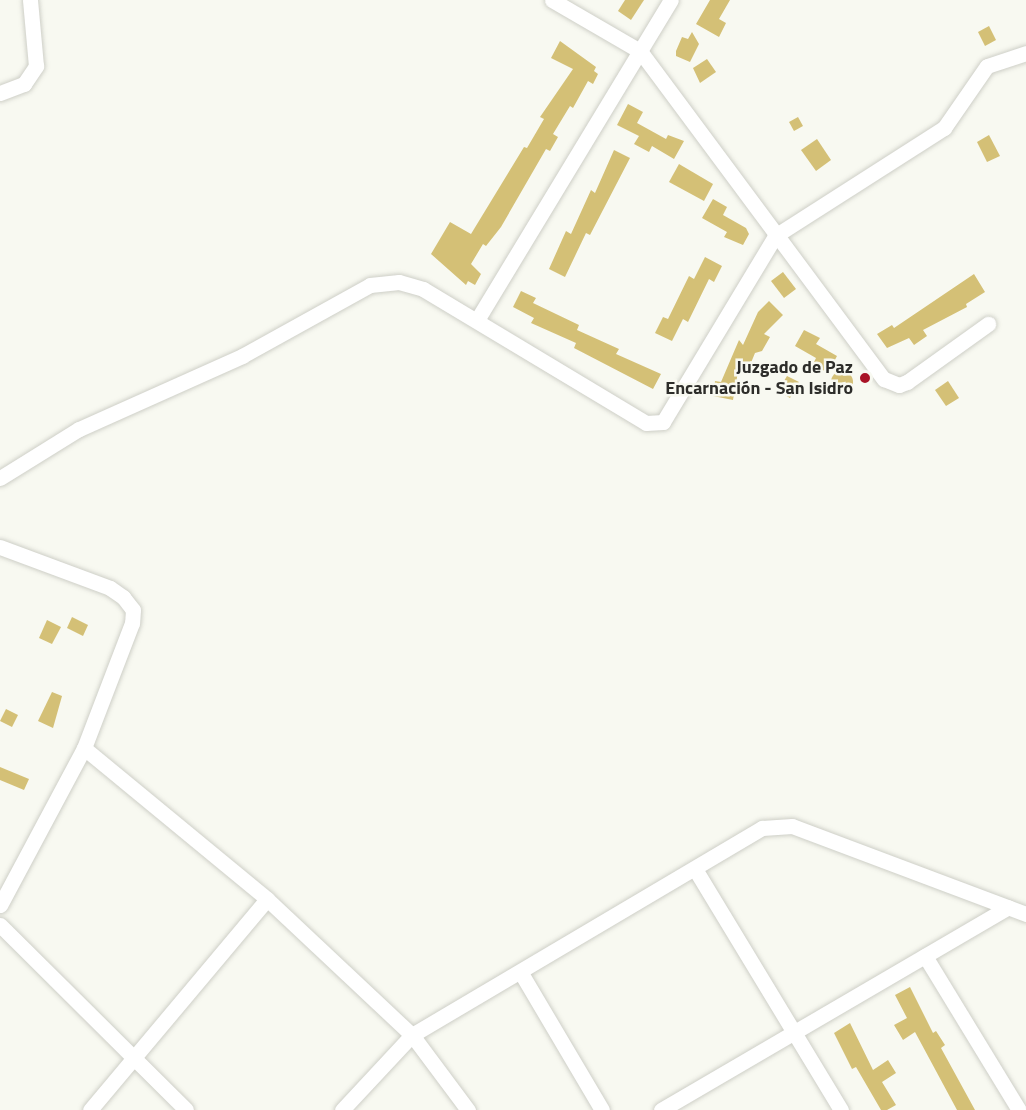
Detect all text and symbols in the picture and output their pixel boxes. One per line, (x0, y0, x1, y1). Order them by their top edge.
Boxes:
place label: Juzgado de Paz Encarnación - San Isidro (665, 357, 853, 400)
marker: Juzgado de Paz Encarnación - San Isidro (858, 371, 872, 385)

